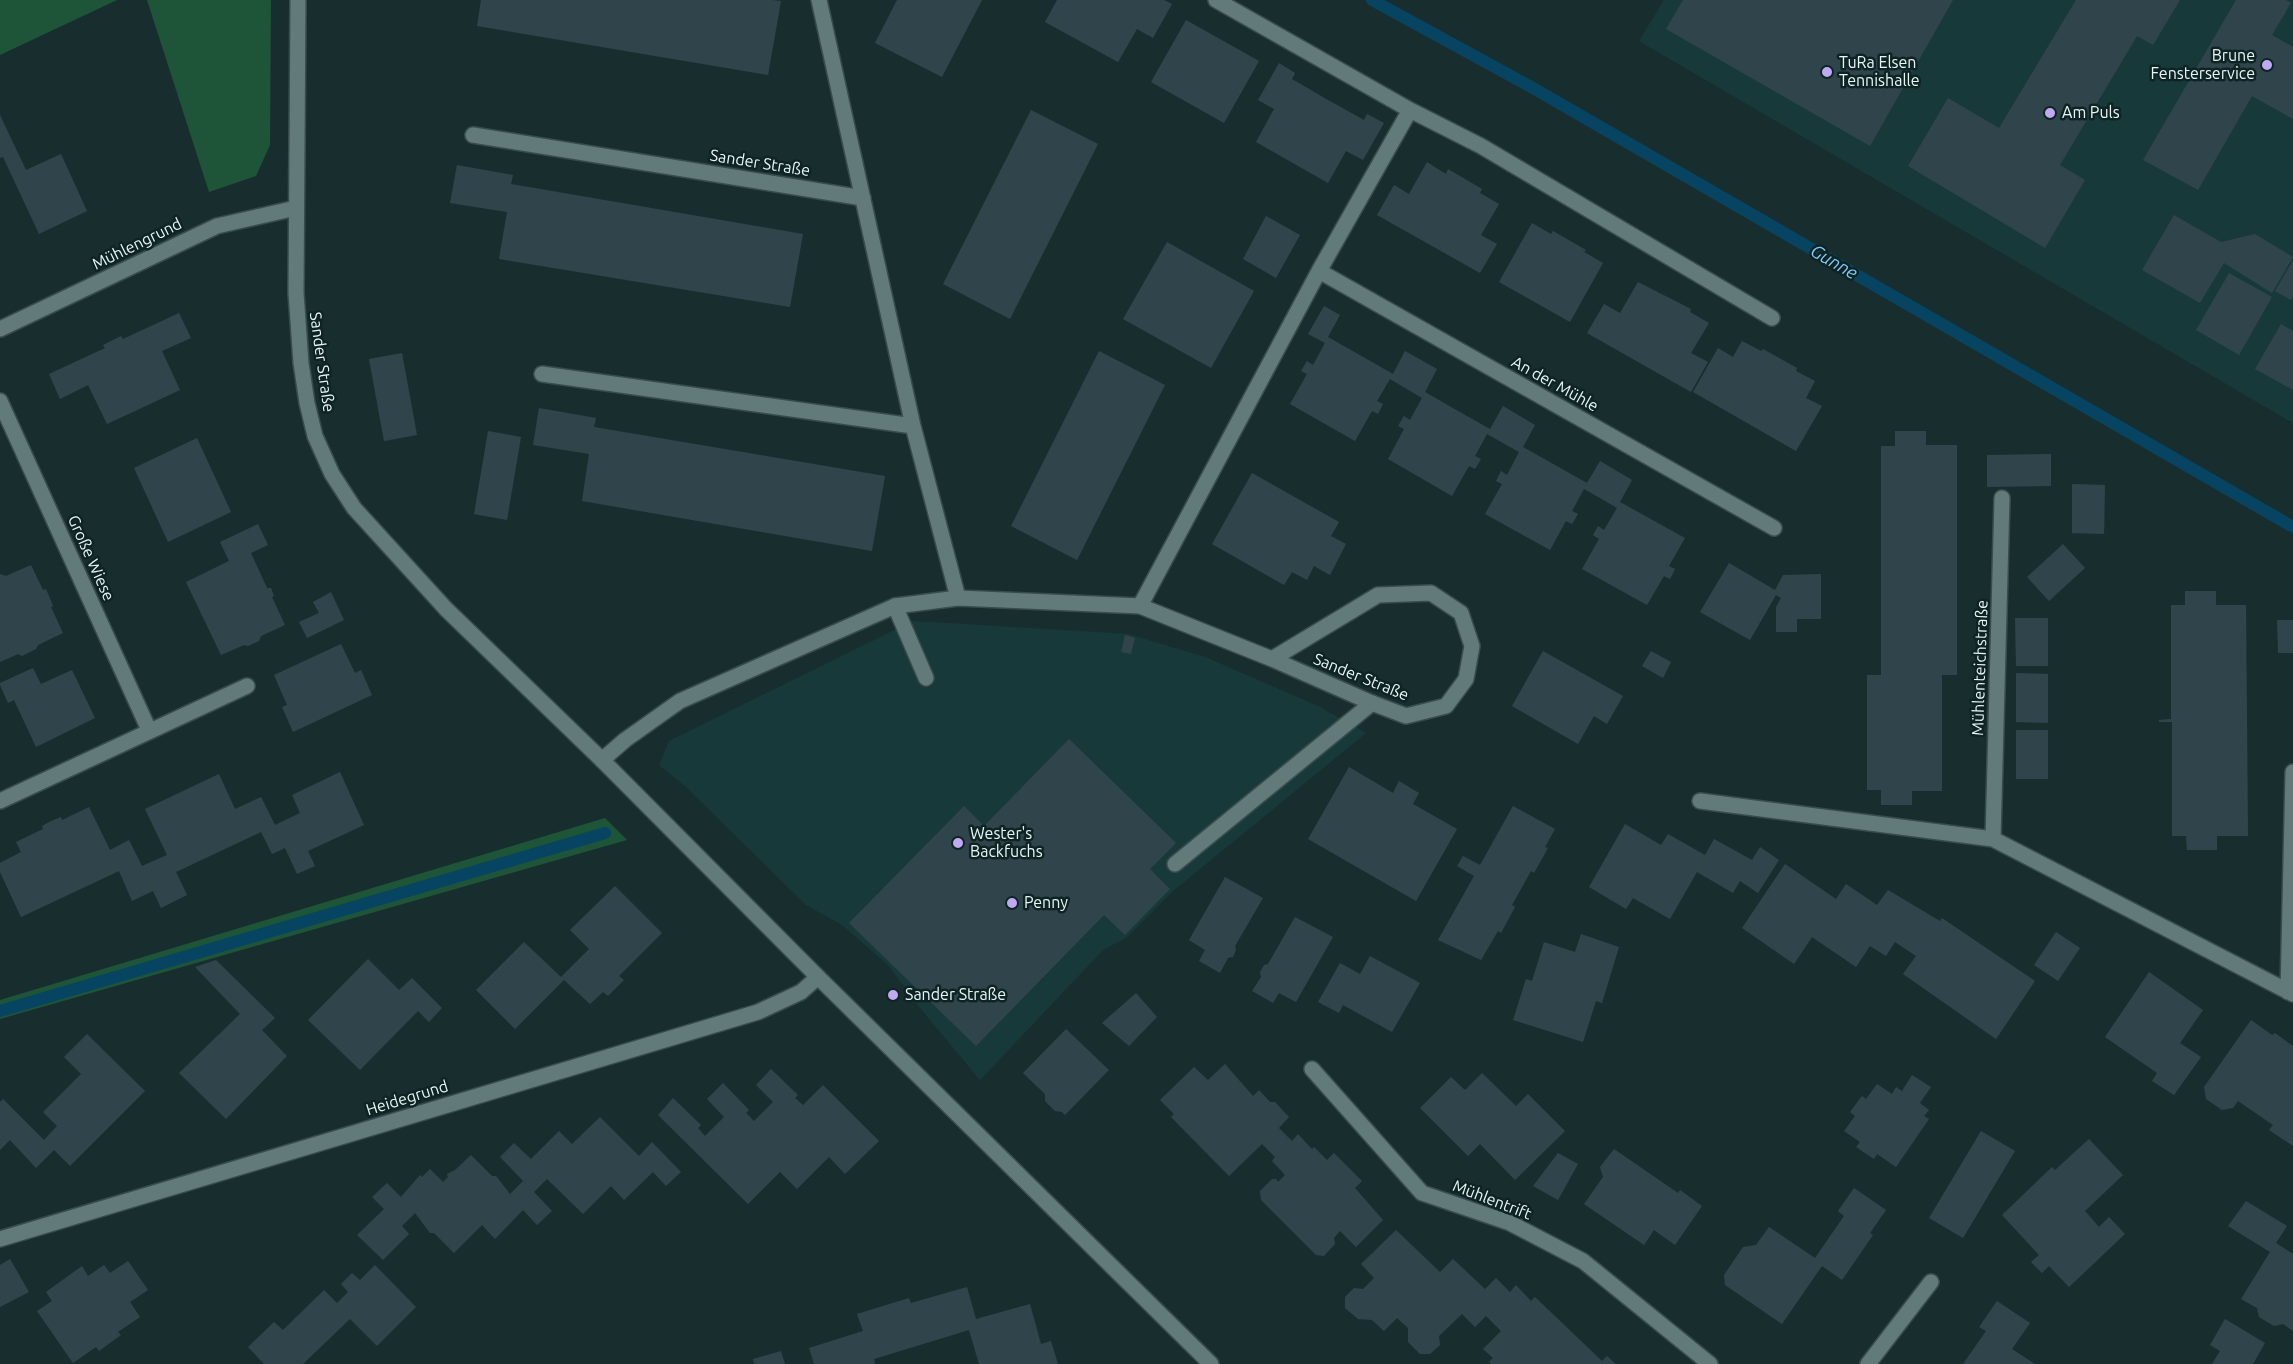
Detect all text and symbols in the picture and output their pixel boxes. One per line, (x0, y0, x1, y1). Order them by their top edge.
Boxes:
place label: Brune Fensterservice (2150, 46, 2255, 84)
place label: TuRa Elsen Tennishalle (1839, 53, 1920, 91)
marker: Brune Fensterservice (2260, 58, 2274, 72)
marker: TuRa Elsen Tennishalle (1820, 65, 1834, 79)
place label: Am Puls (2062, 103, 2120, 123)
marker: Am Puls (2043, 106, 2057, 120)
street label: Sander Straße (709, 146, 811, 180)
street label: Mühlengrund (89, 214, 185, 274)
water label: Gunne (1807, 240, 1861, 284)
street label: Sander Straße (305, 311, 339, 413)
street label: An der Mühle (1508, 352, 1602, 416)
street label: Große Wiese (64, 512, 118, 604)
street label: Mühlenteichstraße (1968, 600, 1992, 736)
street label: Sander Straße (1311, 649, 1411, 705)
place label: Wester's Backfuchs (970, 824, 1043, 862)
marker: Wester's Backfuchs (951, 836, 965, 850)
place label: Penny (1024, 893, 1068, 913)
marker: Penny (1005, 896, 1019, 910)
place label: Sander Straße (905, 985, 1006, 1005)
marker: Sander Straße (886, 988, 900, 1002)
street label: Heidegrund (364, 1076, 450, 1120)
street label: Mühlentrift (1450, 1176, 1534, 1224)

